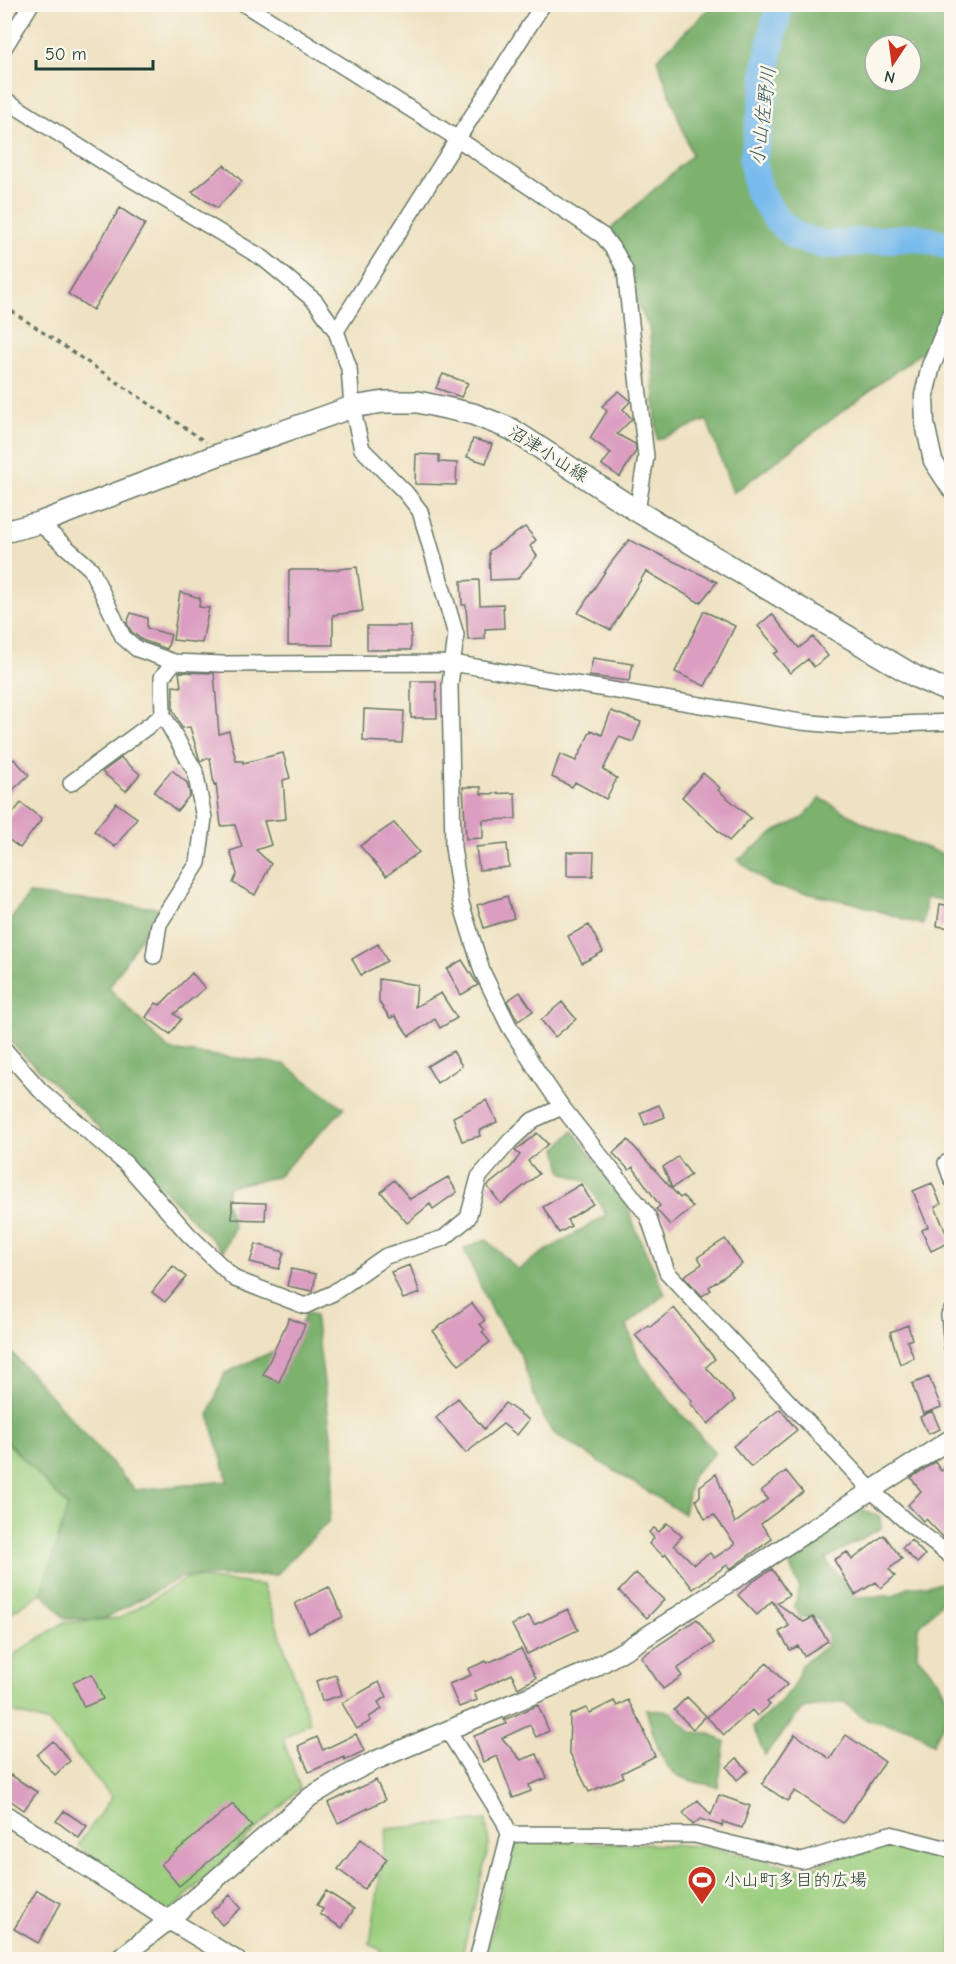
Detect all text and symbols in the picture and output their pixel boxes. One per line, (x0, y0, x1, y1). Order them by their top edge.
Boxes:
scale bar (36, 33, 153, 71)
north arrow (863, 33, 923, 93)
text: 50 m (45, 44, 87, 65)
water label: 小山佐野川 (745, 65, 781, 167)
text: N (883, 67, 897, 87)
street label: 沼津小山線 (504, 421, 592, 487)
sports icon: 小山町多目的広場 (686, 1864, 718, 1906)
place label: 小山町多目的広場 (723, 1870, 867, 1891)

